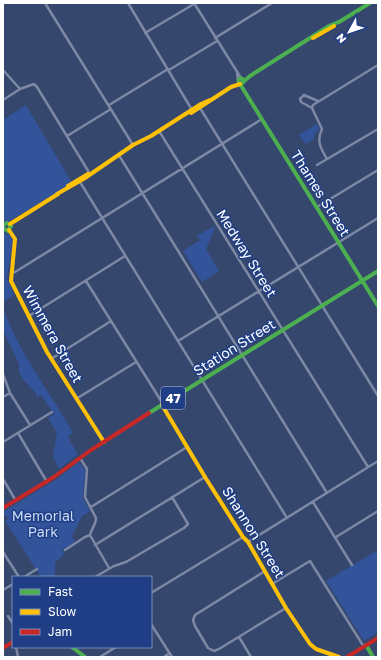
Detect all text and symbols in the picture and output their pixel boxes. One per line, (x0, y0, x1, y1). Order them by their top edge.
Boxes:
north arrow (329, 12, 369, 52)
text: N (333, 31, 349, 46)
street label: Thames Street (288, 147, 354, 239)
street label: Medway Street (213, 206, 281, 300)
street label: Wimmera Street (19, 283, 87, 385)
street label: Station Street (190, 315, 278, 379)
road number: 47 (161, 387, 185, 409)
street label: Shannon Street (219, 483, 289, 581)
park label: Memorial Park (12, 507, 74, 540)
legend (12, 576, 152, 648)
text: Fast (48, 584, 73, 599)
text: Slow (48, 604, 76, 619)
text: Jam (48, 624, 72, 639)

